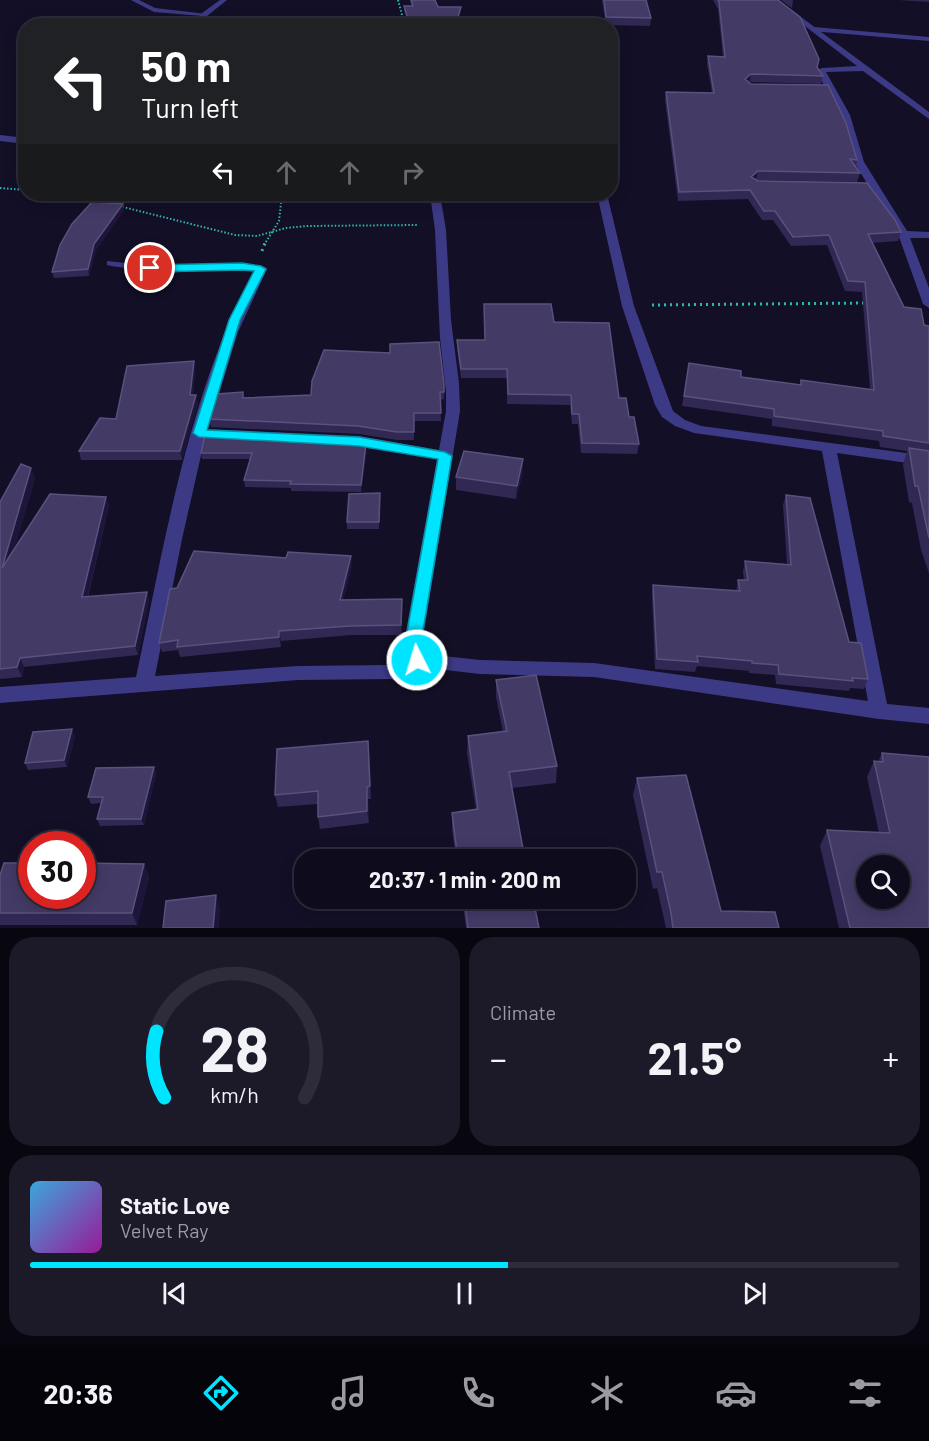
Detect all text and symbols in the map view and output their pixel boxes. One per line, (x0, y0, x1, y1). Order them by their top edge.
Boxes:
text: 50 m (141, 40, 231, 90)
icon: left (42, 42, 120, 120)
text: Turn left (141, 91, 239, 123)
icon: left (207, 156, 240, 189)
icon: ahead (270, 156, 303, 189)
icon: ahead (333, 156, 366, 189)
icon: right (396, 156, 429, 189)
pin (124, 242, 175, 293)
icon: arrive (133, 251, 166, 284)
position arrow (385, 628, 449, 692)
speed limit sign: 30 (18, 831, 96, 909)
map controls (856, 855, 910, 909)
button: search (856, 855, 910, 909)
text: 20:37 · 1 min · 200 m (369, 866, 561, 892)
text: Climate (490, 1000, 556, 1024)
text: 28 (200, 1010, 269, 1084)
text: 21.5° (647, 1030, 742, 1084)
text: − (490, 1038, 507, 1078)
text: + (883, 1038, 899, 1078)
text: km/h (210, 1083, 259, 1108)
text: Static Love (120, 1192, 230, 1218)
text: Velvet Ray (120, 1218, 209, 1242)
icon: previous (158, 1277, 191, 1310)
icon: pause (448, 1277, 481, 1310)
icon: next (738, 1277, 771, 1310)
icon: directions (200, 1372, 242, 1414)
icon: music (328, 1372, 370, 1414)
icon: phone (457, 1372, 499, 1414)
icon: climate (586, 1372, 628, 1414)
icon: car (715, 1372, 757, 1414)
icon: filters (844, 1372, 886, 1414)
text: 20:36 (43, 1377, 113, 1409)

